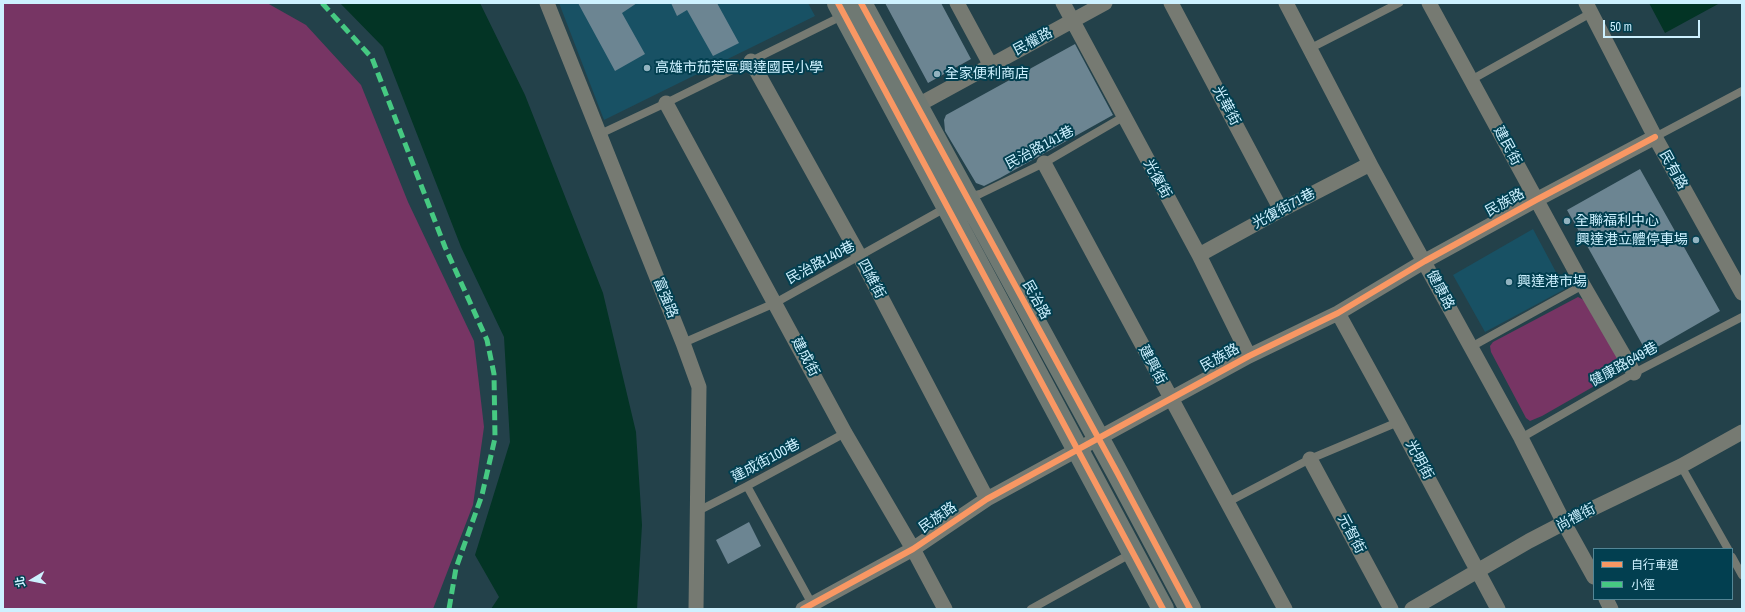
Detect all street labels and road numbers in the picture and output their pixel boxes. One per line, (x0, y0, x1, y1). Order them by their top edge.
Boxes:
street label: 民權路 (1011, 25, 1055, 59)
street label: 光華街 (1209, 84, 1243, 128)
street label: 民治路141巷 (1003, 123, 1077, 173)
street label: 建民街 (1490, 124, 1524, 168)
street label: 民有路 (1655, 148, 1691, 192)
street label: 光復街 (1139, 157, 1175, 201)
street label: 光復街71巷 (1250, 185, 1318, 233)
street label: 民族路 (1483, 185, 1527, 221)
street label: 民治路140巷 (784, 238, 858, 288)
street label: 四維街 (854, 257, 888, 301)
street label: 健康路 (1423, 268, 1457, 312)
street label: 富強路 (649, 275, 681, 321)
street label: 民治路 (1018, 278, 1054, 322)
street label: 建成街 (788, 335, 822, 379)
street label: 健康路649巷 (1587, 339, 1661, 391)
street label: 民族路 (1198, 340, 1242, 376)
street label: 建興街 (1135, 343, 1169, 387)
street label: 建成街100巷 (729, 436, 803, 486)
street label: 光明街 (1402, 438, 1436, 482)
street label: 民族路 (916, 499, 960, 537)
street label: 尚禮街 (1554, 501, 1598, 535)
street label: 元智街 (1334, 512, 1368, 556)

